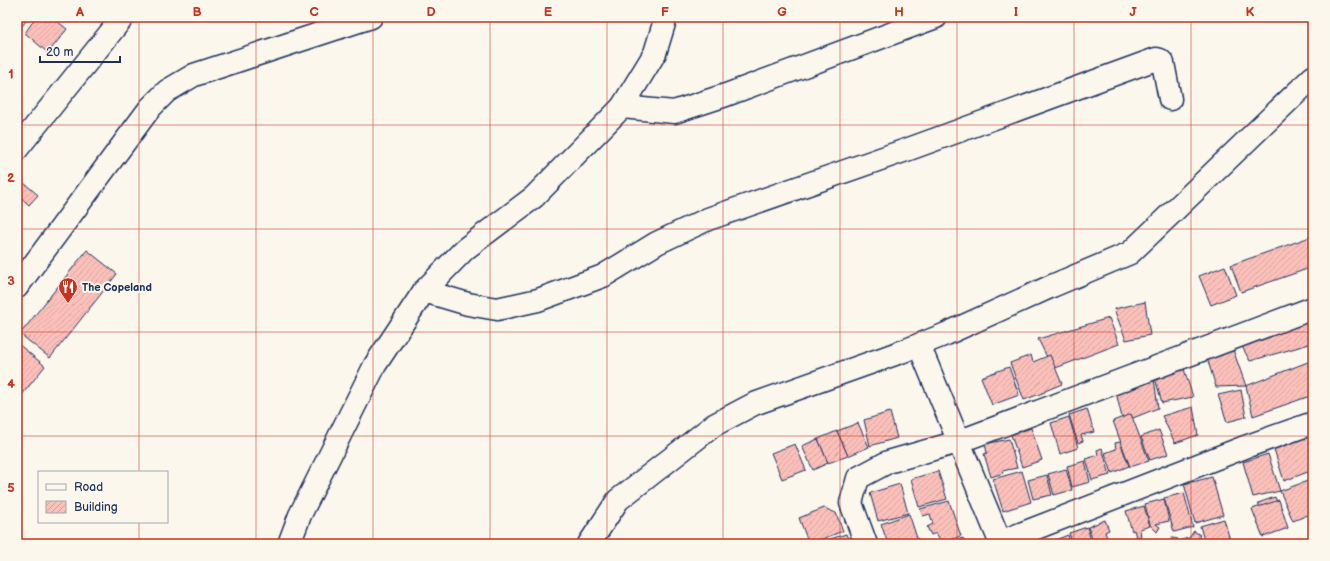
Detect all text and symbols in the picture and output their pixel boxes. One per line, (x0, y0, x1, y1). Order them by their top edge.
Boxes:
text: A (75, 4, 84, 20)
text: B (192, 4, 202, 20)
text: C (309, 4, 319, 20)
text: D (426, 4, 436, 20)
text: E (544, 4, 553, 20)
text: F (661, 4, 669, 20)
text: G (777, 4, 787, 20)
text: H (894, 4, 904, 20)
text: I (1014, 4, 1018, 20)
text: J (1129, 4, 1137, 20)
text: K (1246, 4, 1255, 20)
scale bar (40, 38, 120, 64)
text: 20 m (46, 45, 73, 60)
text: 1 (8, 66, 14, 82)
text: 2 (7, 170, 15, 186)
text: 3 (7, 273, 15, 289)
restaurant icon: The Copeland (57, 276, 79, 304)
place label: The Copeland (82, 281, 152, 294)
text: 4 (7, 376, 15, 392)
legend (38, 471, 168, 523)
text: 5 (7, 480, 15, 496)
text: Road (74, 480, 103, 495)
text: Building (74, 500, 118, 515)

